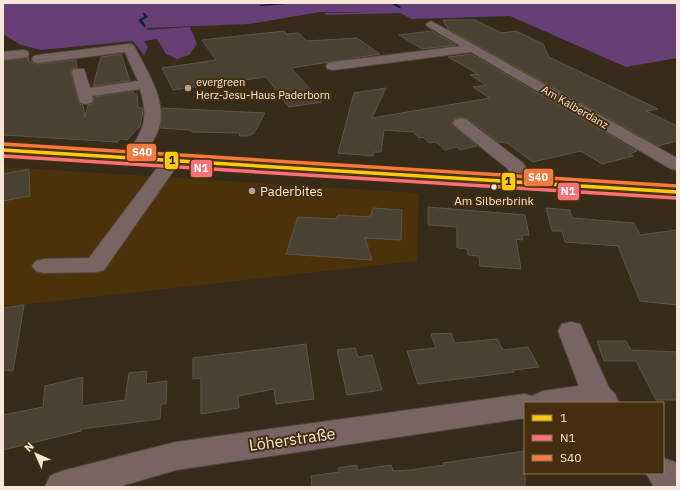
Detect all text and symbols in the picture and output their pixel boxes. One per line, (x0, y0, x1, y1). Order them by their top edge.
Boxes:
place label: evergreen Herz-Jesu-Haus Paderborn (196, 75, 330, 102)
street label: Am Kalberdanz (539, 82, 611, 132)
marker: evergreen Herz-Jesu-Haus Paderborn (183, 83, 193, 93)
line badge: S40 (126, 143, 157, 162)
text: S40 (132, 145, 152, 159)
line badge: 1 (164, 151, 179, 170)
text: 1 (169, 153, 176, 167)
line badge: N1 (190, 159, 213, 178)
text: N1 (194, 161, 209, 175)
line badge: S40 (523, 168, 554, 187)
text: S40 (528, 170, 548, 184)
line badge: 1 (501, 172, 516, 191)
text: 1 (505, 174, 512, 188)
marker: Am Silberbrink (489, 182, 499, 192)
line badge: N1 (557, 182, 580, 201)
place label: Paderbites (260, 183, 323, 200)
text: N1 (561, 184, 576, 198)
marker: Paderbites (247, 186, 257, 196)
place label: Am Silberbrink (454, 193, 535, 208)
legend (524, 402, 664, 474)
text: 1 (560, 410, 567, 425)
street label: Löherstraße (247, 423, 337, 455)
text: N1 (560, 430, 576, 445)
north arrow (16, 434, 56, 474)
text: N (21, 439, 37, 455)
text: S40 (560, 450, 581, 465)

